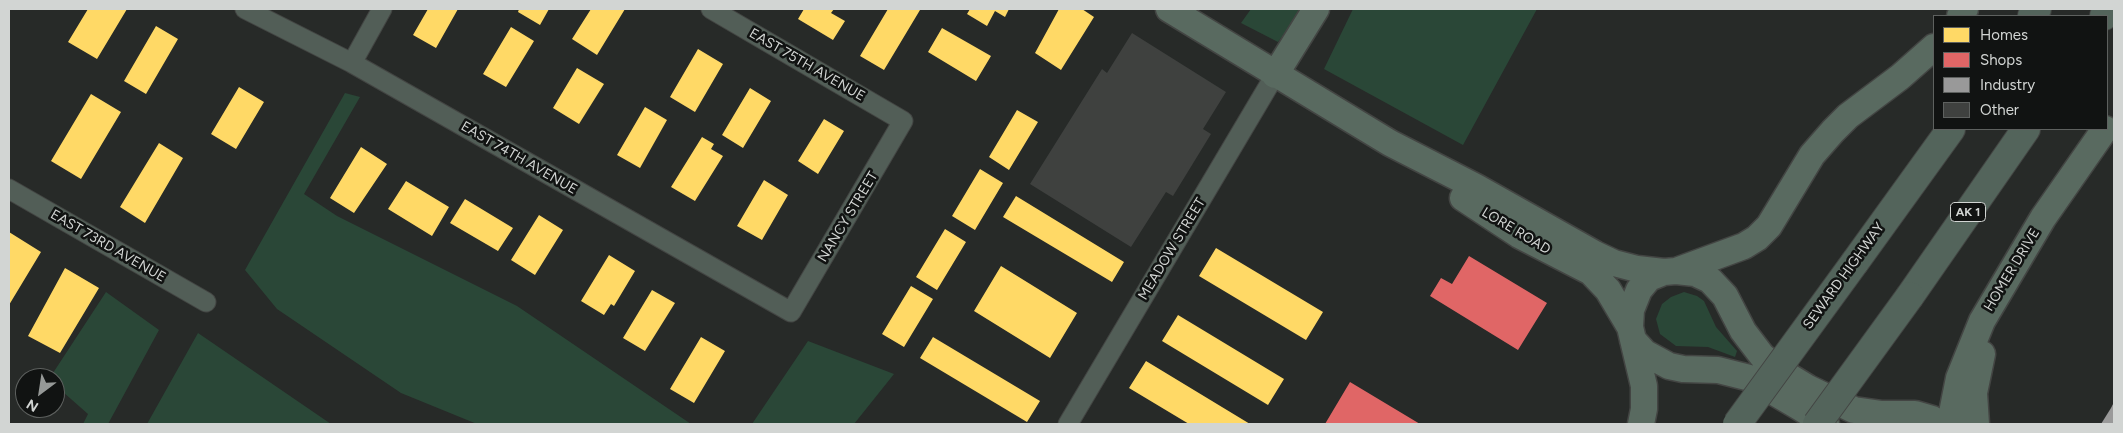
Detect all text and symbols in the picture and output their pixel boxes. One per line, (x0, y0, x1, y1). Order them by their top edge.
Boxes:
legend (1933, 15, 2108, 130)
street label: EAST 75TH AVENUE (746, 25, 868, 105)
text: Homes (1980, 26, 2028, 44)
text: Shops (1980, 51, 2022, 69)
text: Industry (1980, 76, 2035, 94)
text: Other (1980, 101, 2019, 119)
street label: EAST 74TH AVENUE (458, 118, 580, 198)
street label: NANCY STREET (814, 169, 882, 265)
street label: MEADOW STREET (1135, 195, 1209, 303)
road number: AK 1 (1950, 202, 1986, 222)
street label: LORE ROAD (1479, 204, 1553, 258)
street label: EAST 73RD AVENUE (47, 206, 169, 286)
street label: SEWARD HIGHWAY (1800, 220, 1888, 332)
street label: HOMER DRIVE (1981, 225, 2043, 315)
north arrow (15, 368, 65, 418)
text: N (24, 395, 42, 416)

